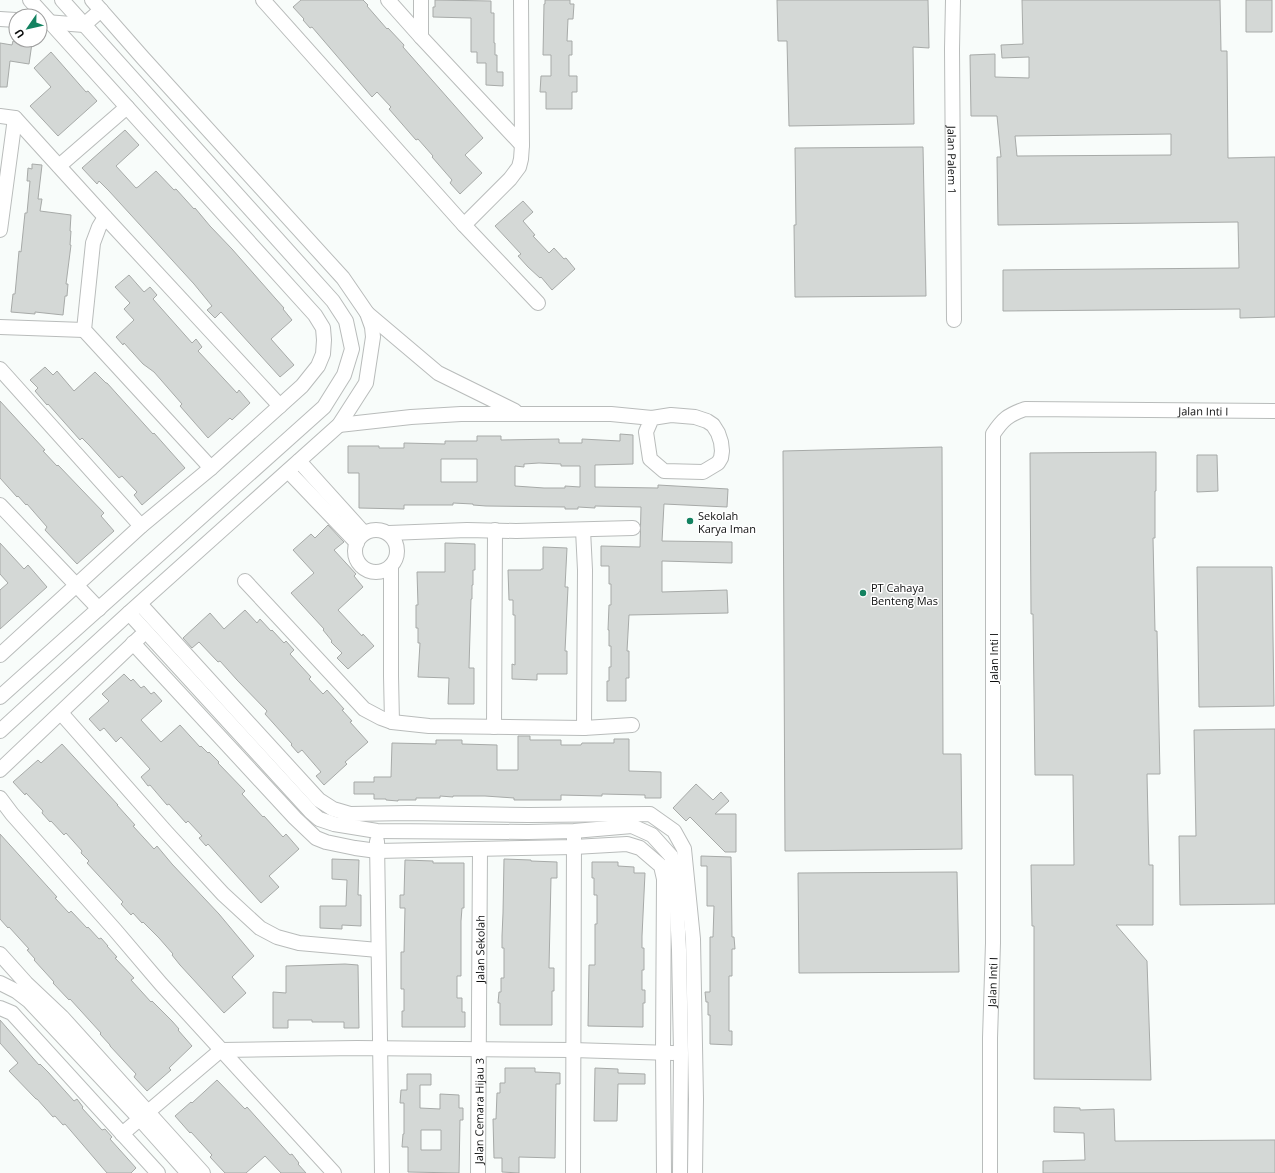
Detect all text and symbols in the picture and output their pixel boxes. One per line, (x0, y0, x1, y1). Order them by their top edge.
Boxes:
north arrow (8, 8, 48, 48)
text: U (11, 26, 28, 42)
street label: Jalan Palem 1 (945, 125, 961, 194)
street label: Jalan Inti I (1177, 403, 1228, 418)
place label: Sekolah Karya Iman (698, 508, 756, 536)
marker: Sekolah Karya Iman (685, 516, 695, 526)
place label: PT Cahaya Benteng Mas (871, 580, 938, 608)
marker: PT Cahaya Benteng Mas (858, 588, 868, 598)
street label: Jalan Inti I (986, 633, 1001, 684)
street label: Jalan Sekolah (472, 915, 487, 984)
street label: Jalan Inti I (983, 957, 1000, 1008)
street label: Jalan Cemara Hijau 3 (471, 1058, 486, 1165)

